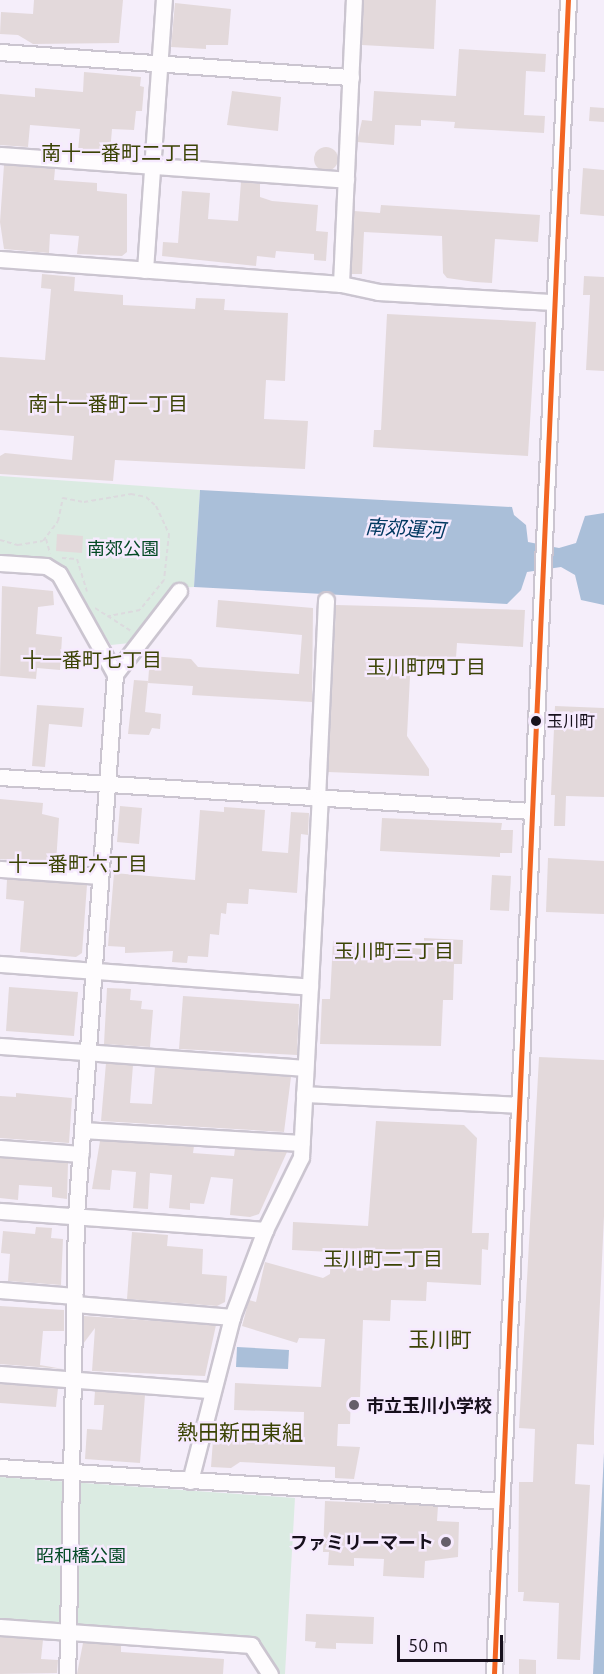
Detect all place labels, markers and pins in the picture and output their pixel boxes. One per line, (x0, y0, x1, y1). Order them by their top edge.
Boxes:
place label: 玉川町 (547, 711, 595, 731)
marker: 玉川町 (530, 715, 542, 727)
place label: 市立玉川小学校 (366, 1394, 492, 1416)
marker: 市立玉川小学校 (347, 1398, 361, 1412)
place label: ファミリーマート (290, 1531, 434, 1553)
marker: ファミリーマート (439, 1535, 453, 1549)

